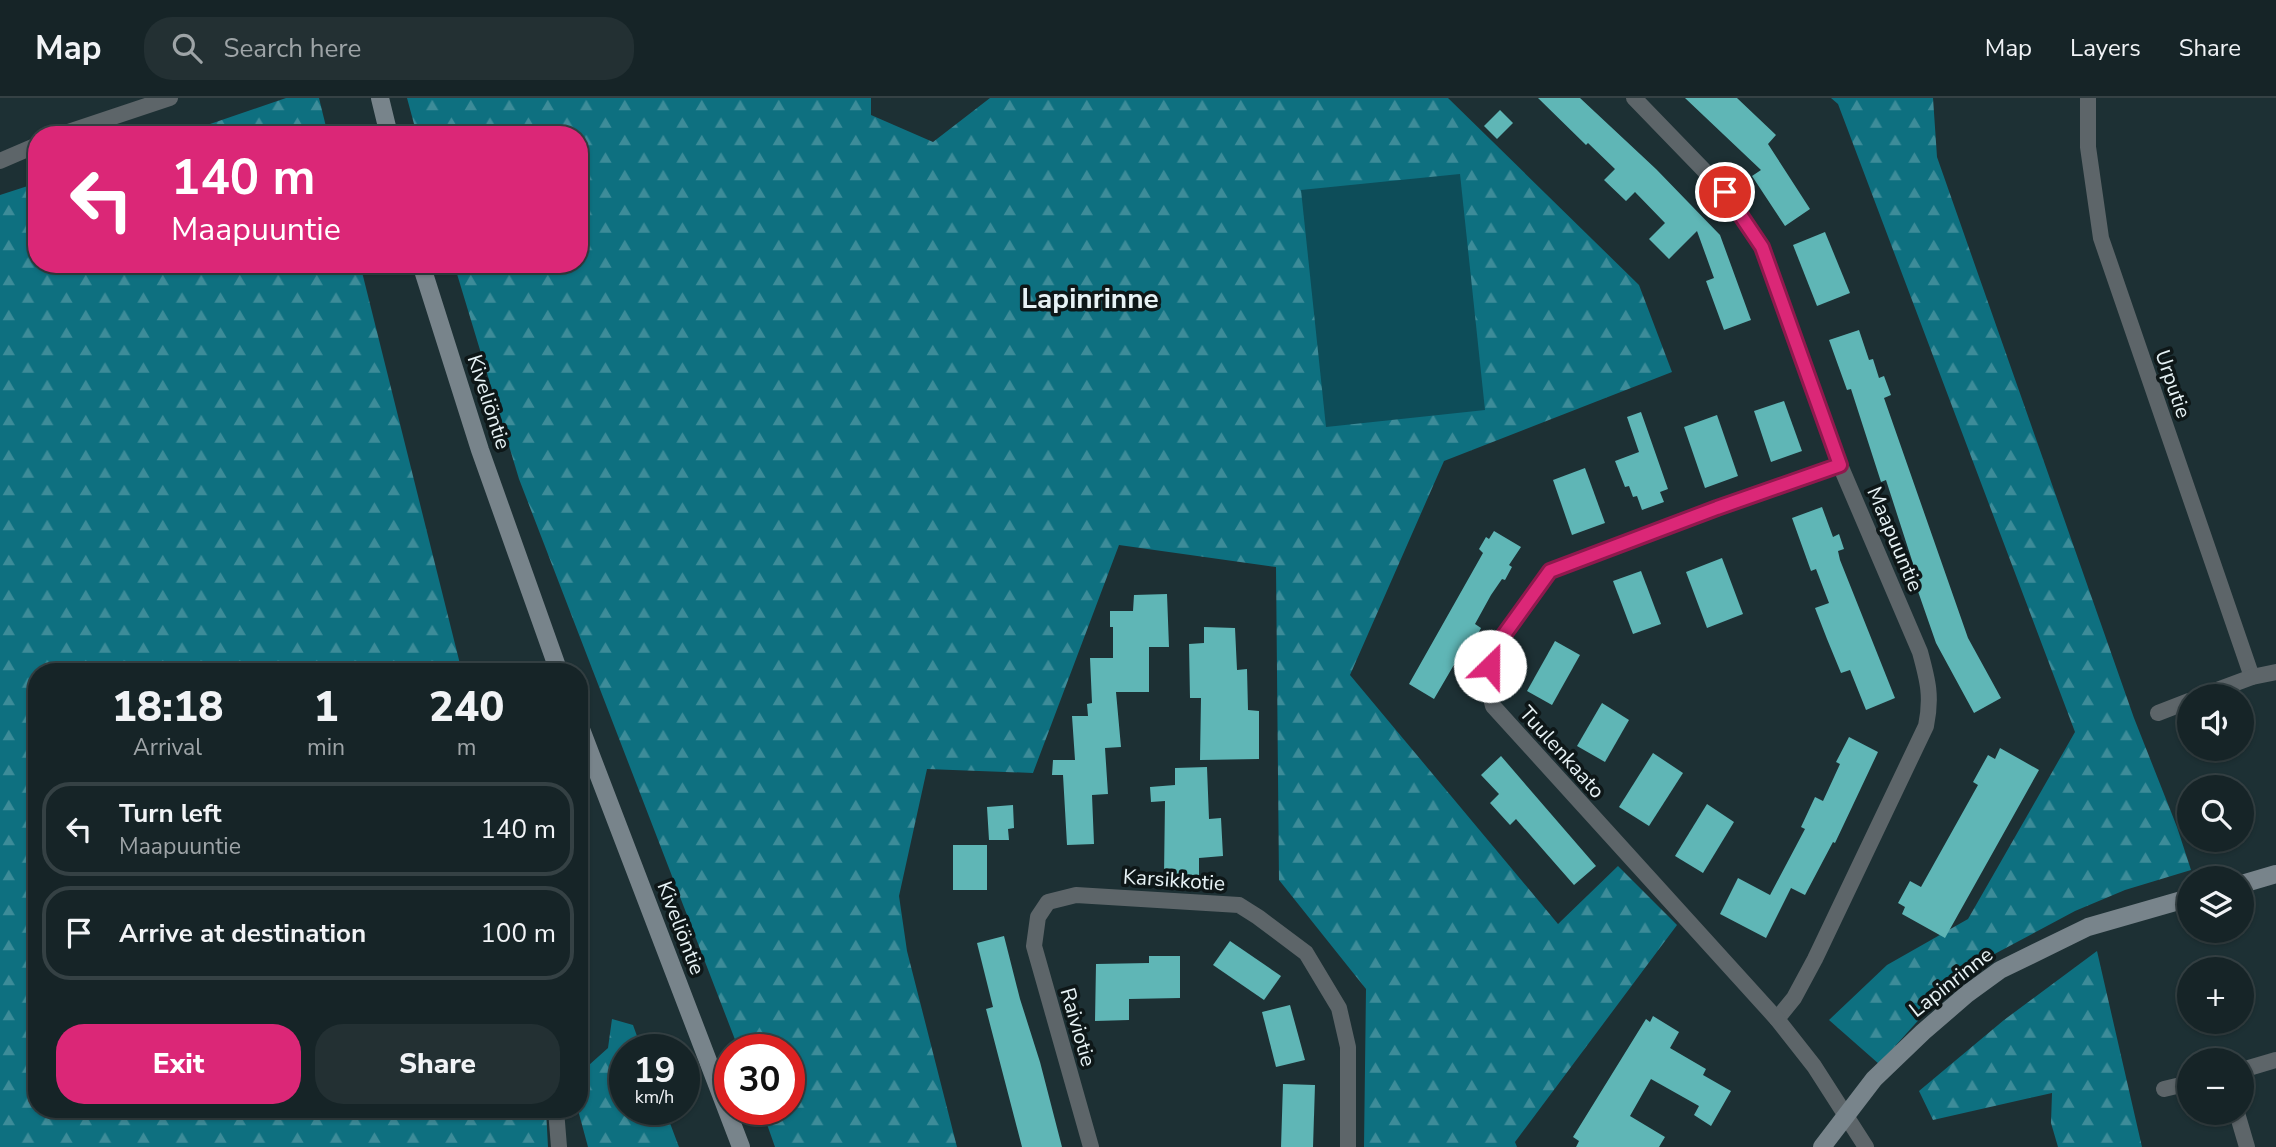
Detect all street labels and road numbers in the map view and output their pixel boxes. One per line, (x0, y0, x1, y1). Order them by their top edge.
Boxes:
street label: Urputie (2148, 346, 2198, 422)
street label: Kiveliöntie (461, 351, 517, 453)
street label: Maapuuntie (1860, 482, 1930, 596)
street label: Tuulenkaato (1513, 700, 1611, 804)
street label: Karsikkotie (1122, 862, 1226, 898)
street label: Kiveliöntie (650, 877, 712, 979)
street label: Lapinrinne (1903, 940, 1999, 1024)
street label: Raiviotie (1053, 984, 1103, 1070)

